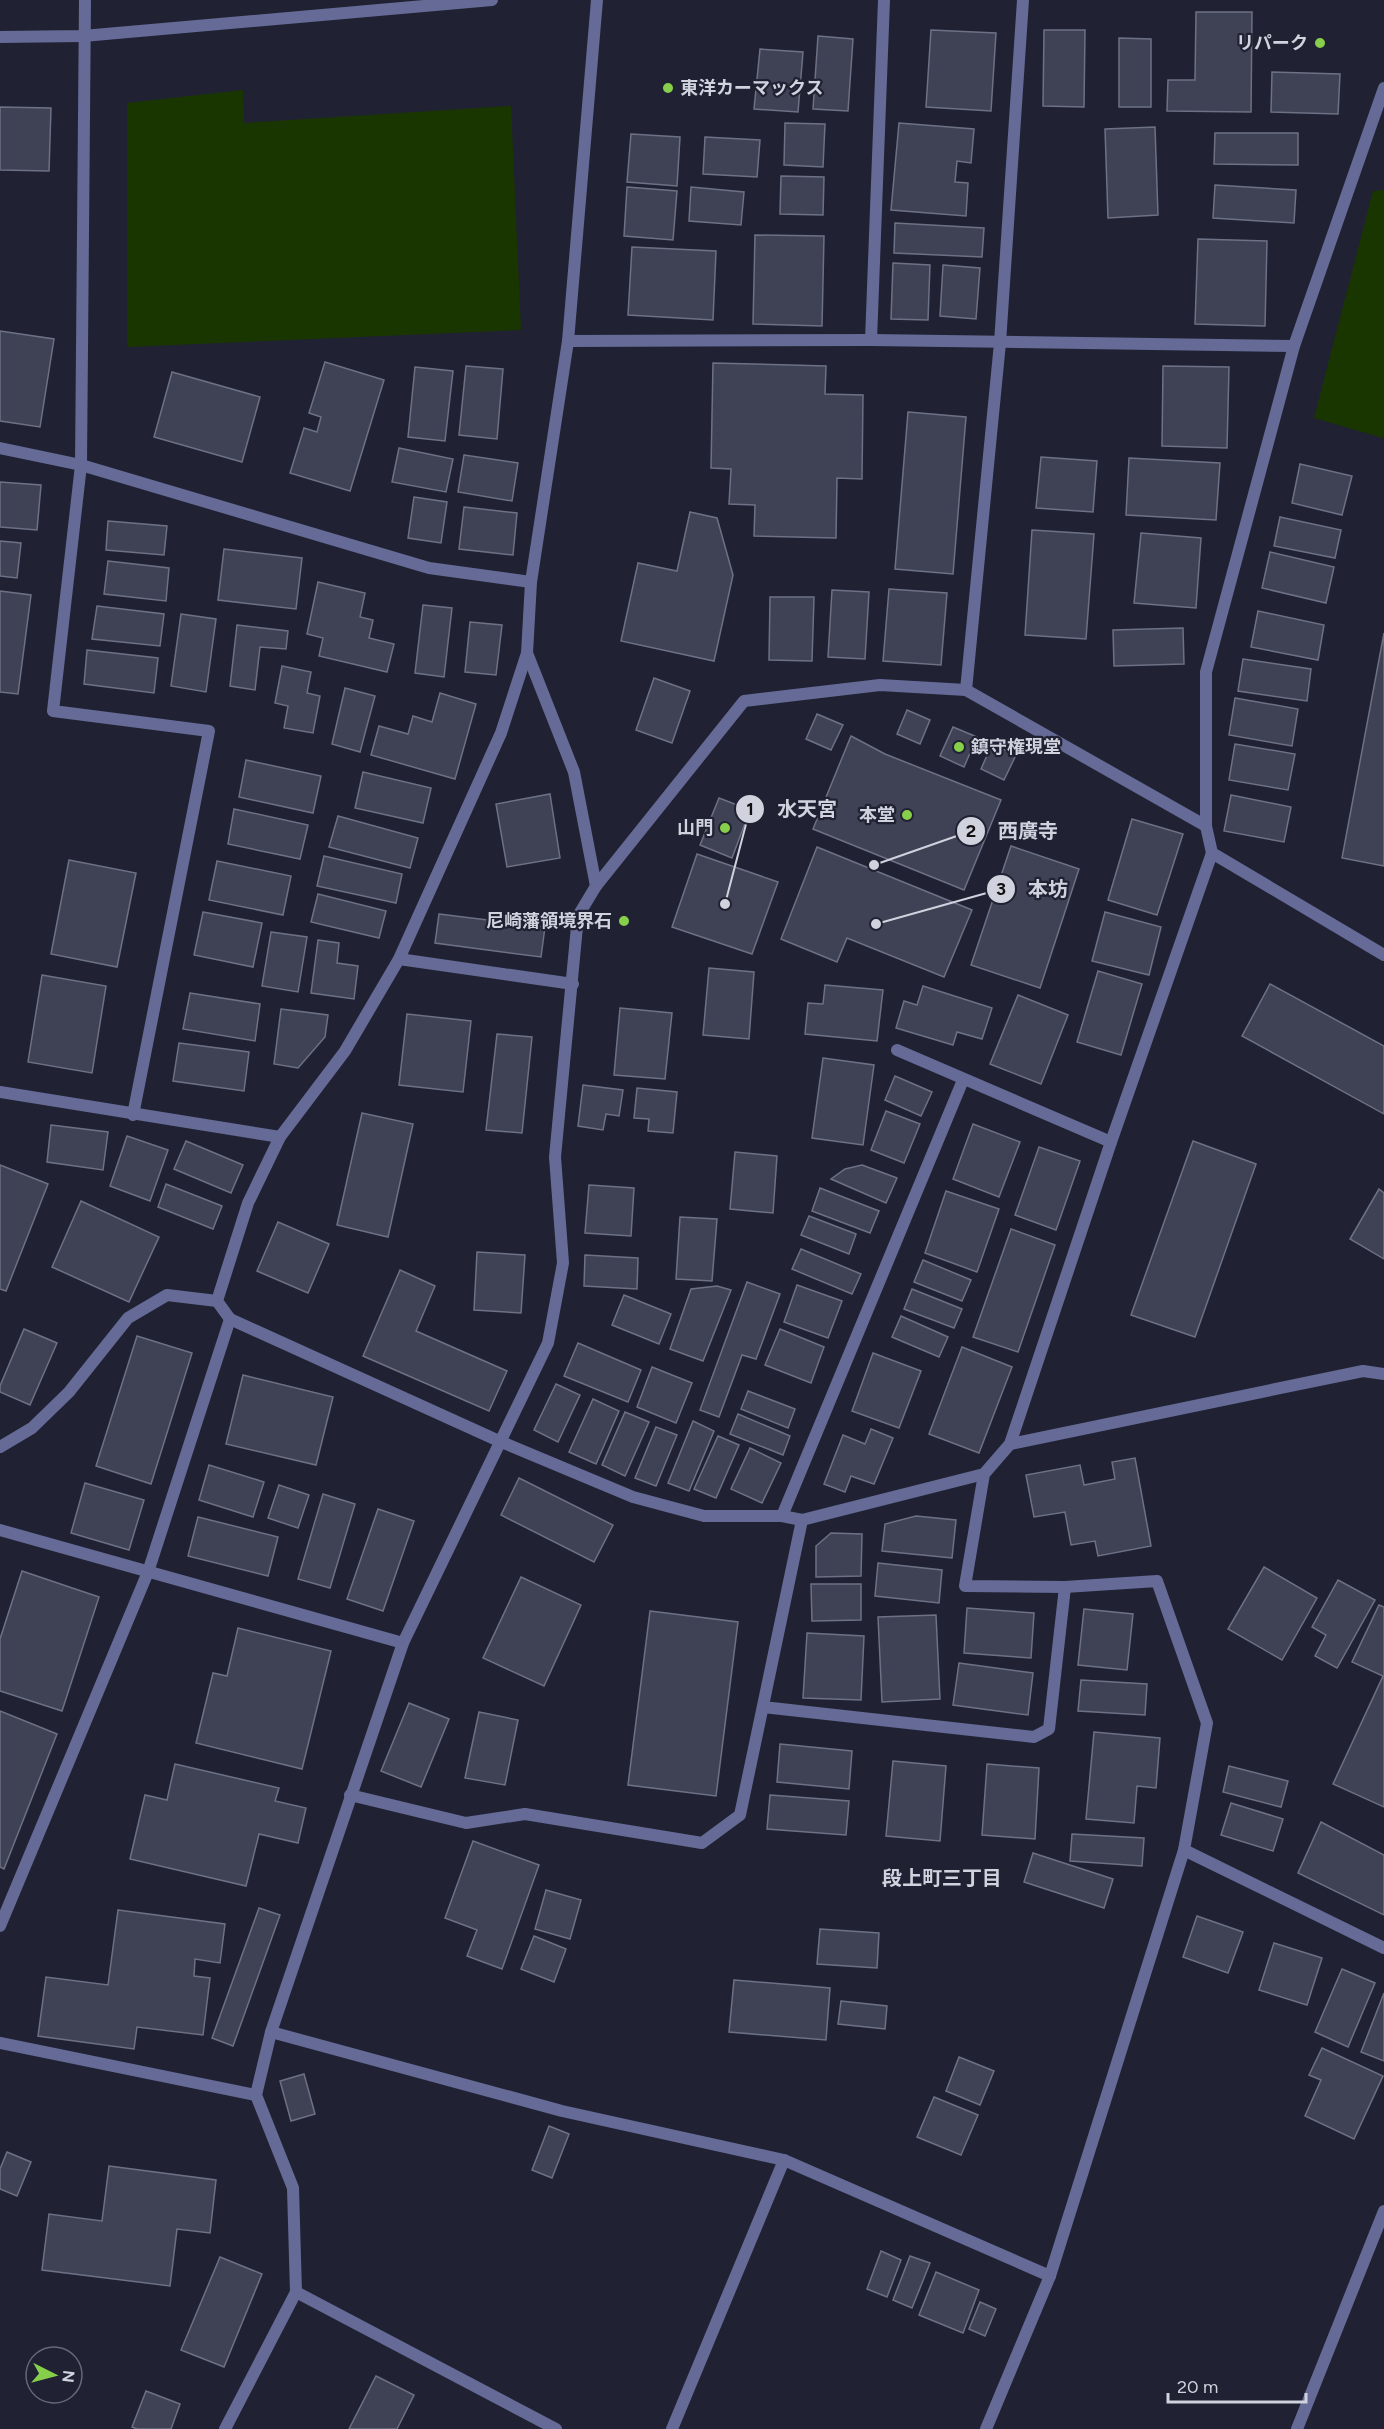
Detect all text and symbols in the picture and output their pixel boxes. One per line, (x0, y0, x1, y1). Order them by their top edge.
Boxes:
place label: リパーク (1236, 32, 1308, 54)
marker: リパーク (1313, 36, 1327, 50)
place label: 東洋カーマックス (680, 77, 823, 99)
marker: 東洋カーマックス (661, 81, 675, 95)
place label: 鎮守権現堂 (970, 736, 1061, 758)
marker: 鎮守権現堂 (952, 740, 966, 754)
callout: 水天宮 (735, 790, 849, 828)
text: 水天宮 (777, 797, 837, 821)
text: 1 (746, 798, 754, 820)
place label: 本堂 (859, 804, 895, 826)
marker: 本堂 (900, 808, 914, 822)
callout: 西廣寺 (956, 812, 1070, 850)
place label: 山門 (677, 817, 713, 839)
text: 西廣寺 (998, 819, 1058, 843)
text: 2 (966, 820, 976, 842)
marker: 山門 (718, 821, 732, 835)
callout: 本坊 (986, 870, 1080, 908)
text: 本坊 (1028, 877, 1068, 901)
text: 3 (996, 878, 1006, 900)
place label: 尼崎藩領境界石 (486, 910, 612, 932)
marker: 尼崎藩領境界石 (617, 914, 631, 928)
district label: 段上町三丁目 (882, 1866, 1002, 1890)
north arrow (24, 2345, 84, 2405)
scale bar (1168, 2366, 1306, 2404)
text: N (58, 2369, 79, 2384)
text: 20 m (1177, 2376, 1218, 2398)

